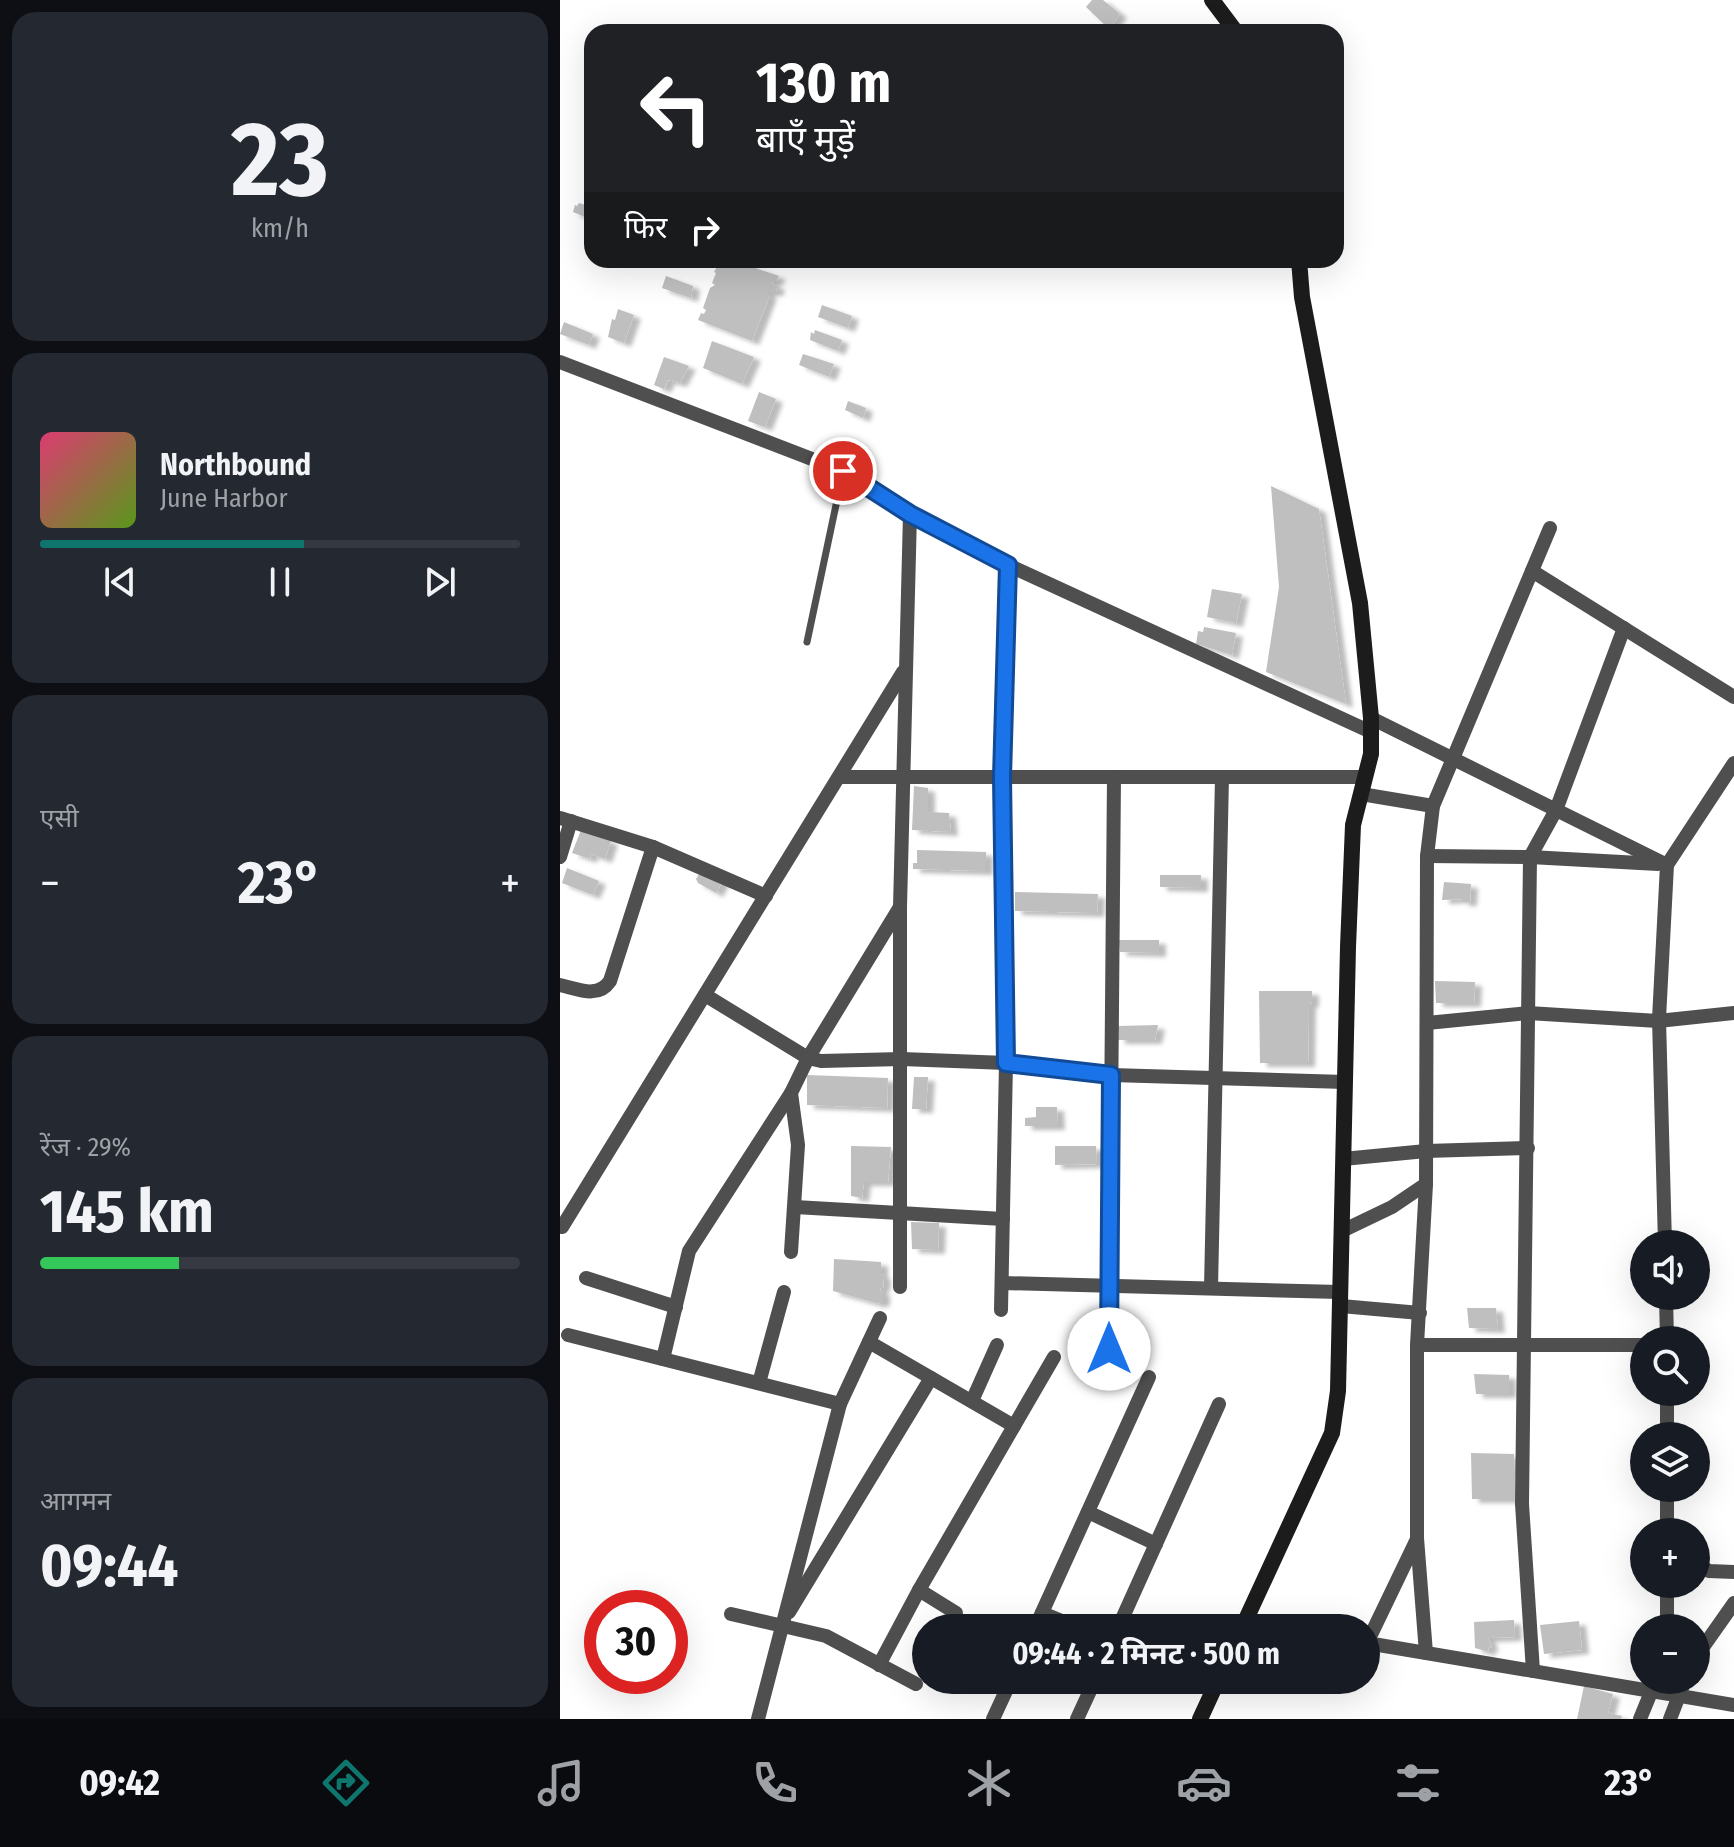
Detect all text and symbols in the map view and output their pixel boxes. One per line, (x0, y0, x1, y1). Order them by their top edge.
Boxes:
text: 130 m (756, 50, 891, 117)
icon: left (624, 56, 728, 160)
text: 23 (231, 98, 329, 223)
text: बाएँ मुड़ें (756, 118, 855, 162)
icon: right (683, 208, 727, 252)
text: फिर (624, 210, 667, 246)
text: km/h (251, 213, 309, 244)
pin (809, 437, 877, 505)
text: Northbound (160, 447, 311, 483)
icon: arrive (821, 449, 865, 493)
text: June Harbor (160, 483, 288, 514)
icon: previous (98, 560, 142, 604)
icon: pause (258, 560, 302, 604)
icon: next (418, 560, 462, 604)
text: एसी (40, 803, 79, 834)
text: 23° (238, 847, 322, 919)
text: − (40, 857, 60, 910)
text: + (500, 857, 520, 910)
text: रेंज · 29% (40, 1132, 131, 1163)
text: 145 km (40, 1176, 214, 1248)
map controls (1630, 1230, 1710, 1694)
button: sound (1630, 1230, 1710, 1310)
position arrow (1067, 1307, 1151, 1391)
button: search (1630, 1326, 1710, 1406)
button: layers (1630, 1422, 1710, 1502)
text: आगमन (40, 1486, 111, 1517)
button: + (1630, 1518, 1710, 1598)
text: 09:44 (40, 1530, 178, 1602)
speed limit sign: 30 (584, 1590, 688, 1694)
button: − (1630, 1614, 1710, 1694)
text: 09:44 · 2 मिनट · 500 m (1012, 1636, 1280, 1672)
icon: directions (318, 1755, 374, 1811)
icon: music (533, 1755, 589, 1811)
icon: phone (747, 1755, 803, 1811)
icon: climate (961, 1755, 1017, 1811)
icon: car (1176, 1755, 1232, 1811)
icon: filters (1390, 1755, 1446, 1811)
text: 09:42 (79, 1761, 160, 1805)
text: 23° (1604, 1761, 1655, 1805)

